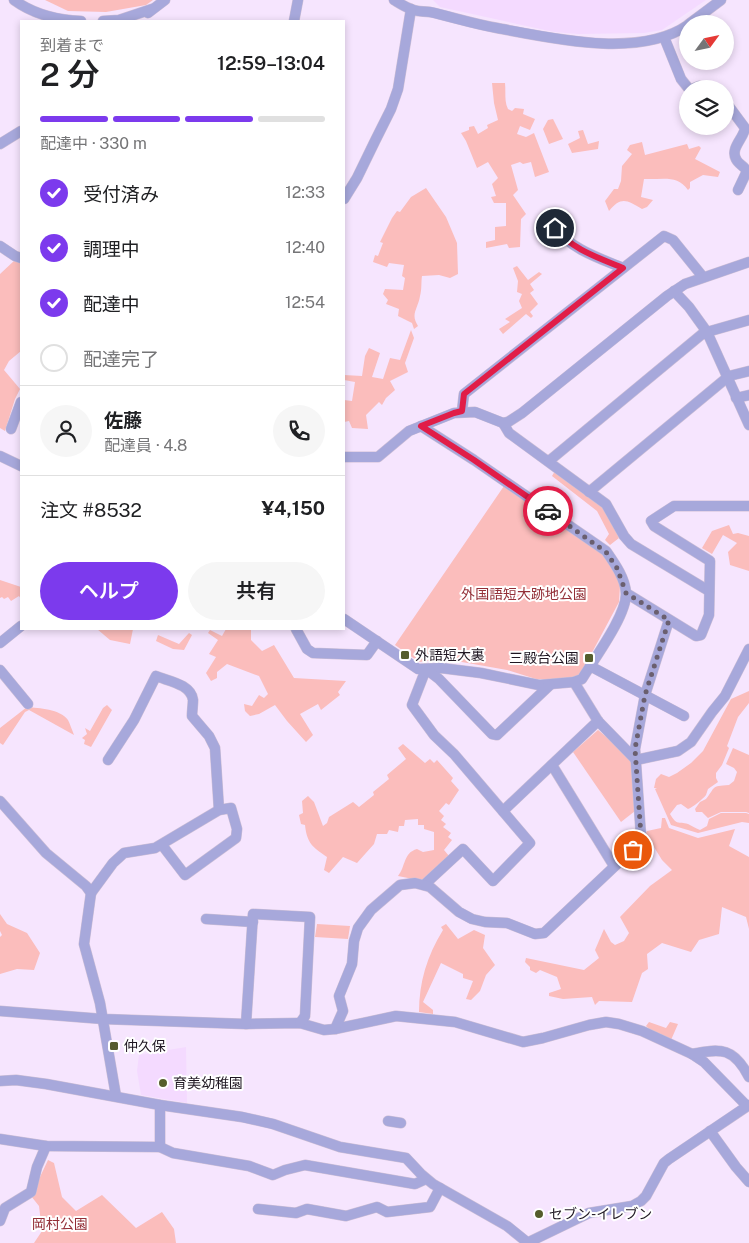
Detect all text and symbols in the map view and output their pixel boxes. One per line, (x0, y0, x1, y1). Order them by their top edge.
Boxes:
north arrow (679, 15, 734, 70)
map controls (679, 15, 734, 135)
text: 到着まで (40, 36, 104, 55)
text: 12:59–13:04 (217, 52, 325, 74)
text: 2 分 (40, 56, 99, 93)
button: layers (679, 80, 734, 135)
text: 配達中 · 330 m (40, 134, 147, 153)
icon: check (40, 179, 68, 207)
text: 受付済み (83, 183, 159, 205)
text: 12:33 (285, 183, 325, 202)
pin (534, 207, 576, 249)
icon: home (541, 214, 569, 242)
icon: check (40, 234, 68, 262)
text: 調理中 (83, 238, 140, 260)
text: 12:40 (286, 238, 325, 257)
icon: check (40, 289, 68, 317)
text: 配達中 (83, 293, 140, 315)
text: 12:54 (285, 293, 325, 312)
text: 配達完了 (83, 348, 159, 370)
button: person (40, 405, 92, 457)
button: phone (273, 405, 325, 457)
text: 佐藤 (104, 409, 142, 431)
text: 配達員 · 4.8 (104, 436, 187, 455)
courier (523, 486, 573, 536)
text: ¥4,150 (262, 497, 325, 519)
icon: car (534, 497, 562, 525)
text: 注文 #8532 (40, 499, 142, 521)
button: ヘルプ (40, 562, 178, 620)
button: 共有 (188, 562, 325, 620)
park label: 外国語短大跡地公園 (461, 586, 587, 602)
place label: 外語短大裏 (415, 647, 485, 663)
marker: 外語短大裏 (399, 649, 411, 661)
place label: 三殿台公園 (509, 650, 579, 666)
marker: 三殿台公園 (583, 652, 595, 664)
pin (612, 829, 654, 871)
icon: bag (619, 836, 647, 864)
place label: 仲久保 (124, 1038, 166, 1054)
marker: 仲久保 (108, 1040, 120, 1052)
place label: 育美幼稚園 (173, 1075, 243, 1091)
marker: 育美幼稚園 (157, 1077, 169, 1089)
place label: セブン-イレブン (549, 1206, 652, 1222)
marker: セブン-イレブン (533, 1208, 545, 1220)
park label: 岡村公園 (32, 1216, 88, 1232)

